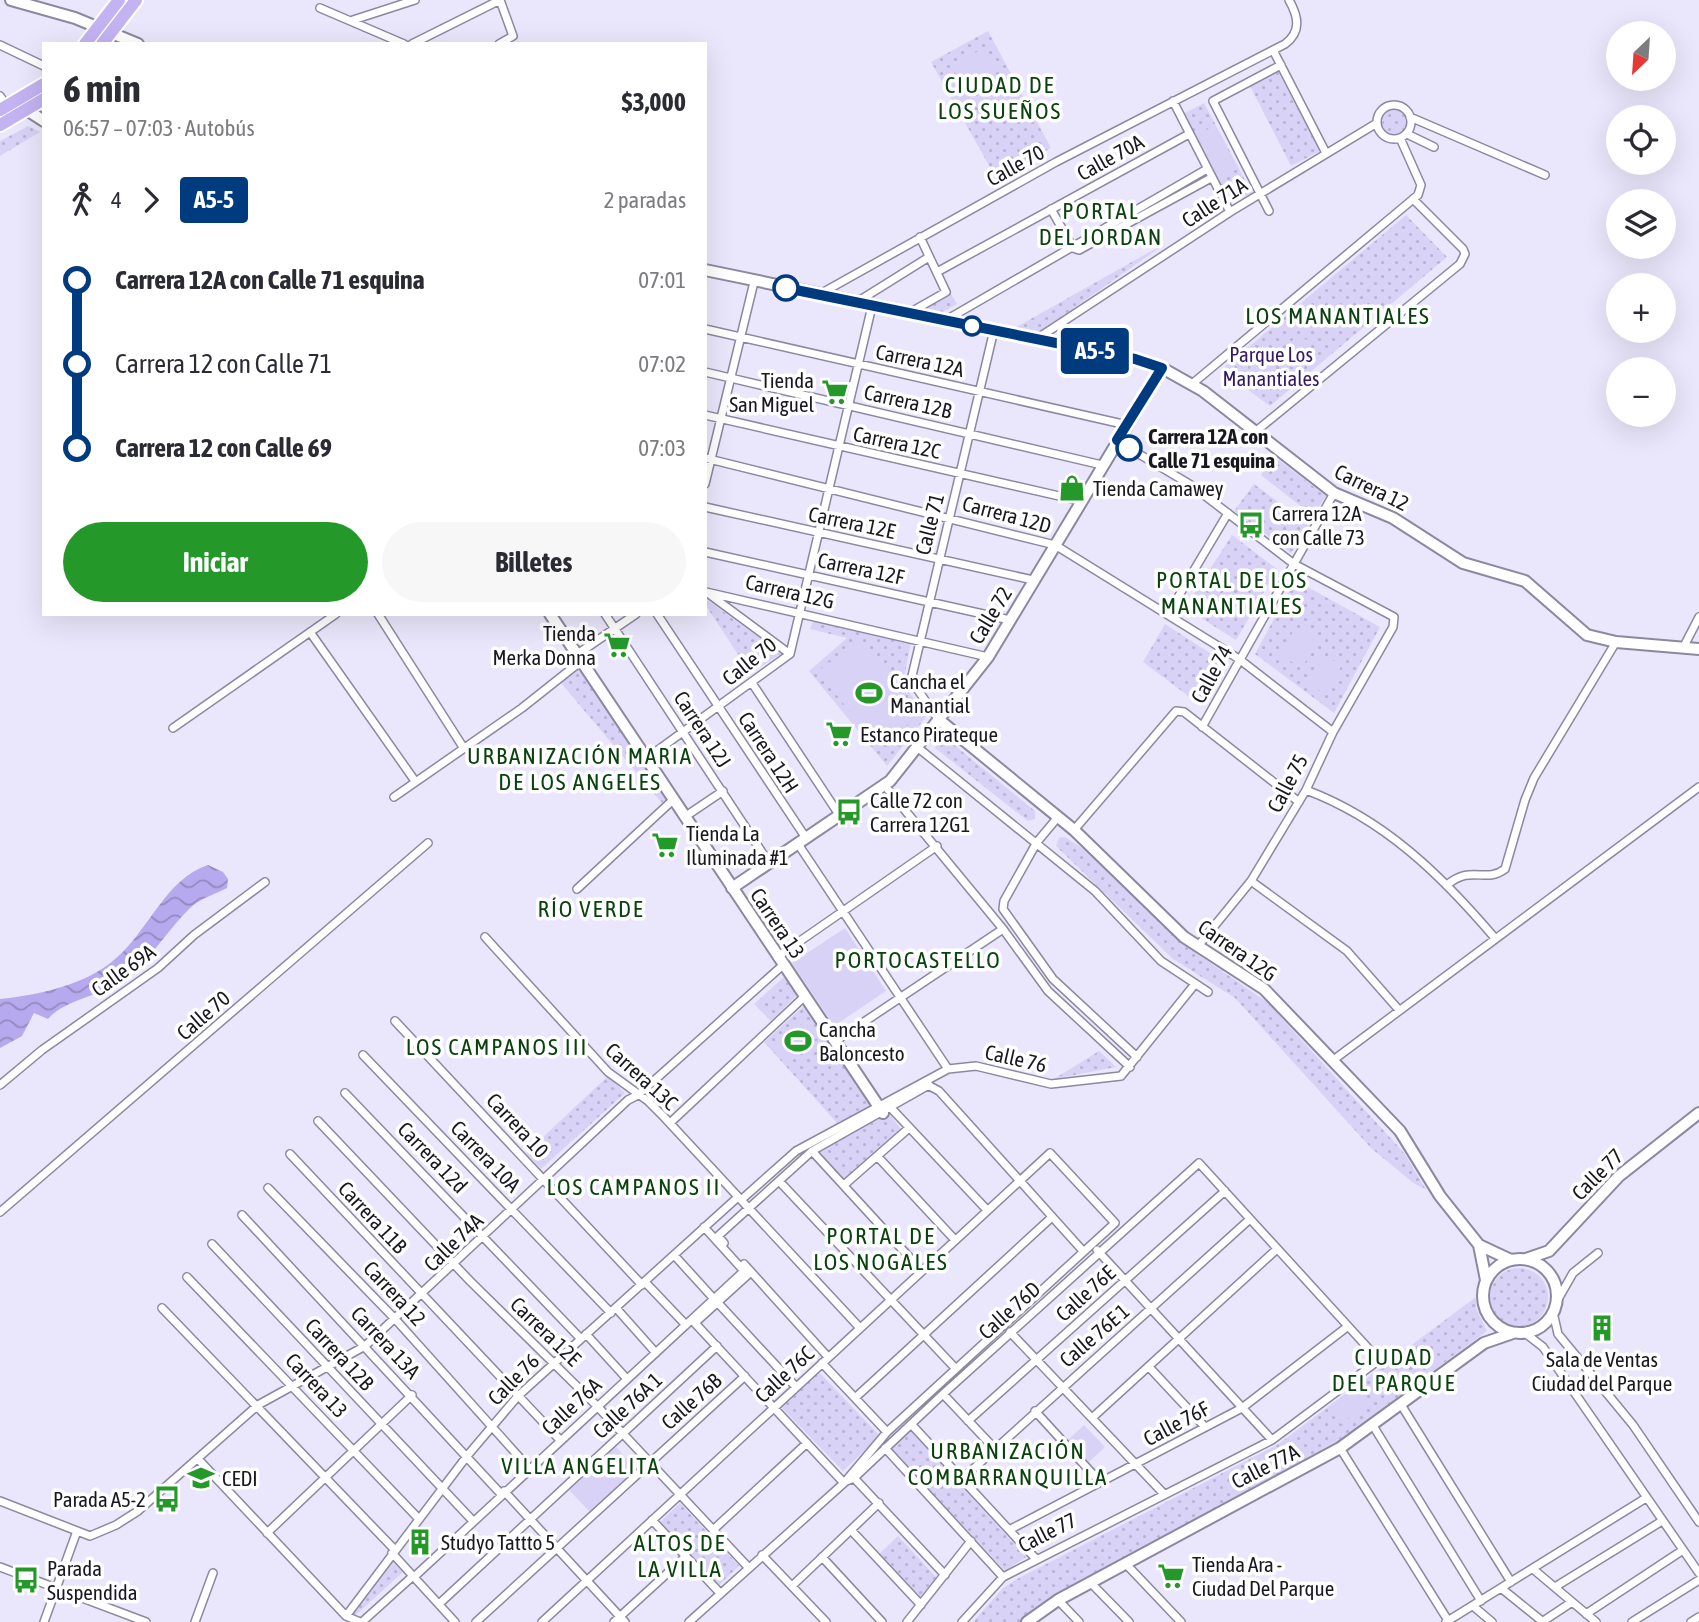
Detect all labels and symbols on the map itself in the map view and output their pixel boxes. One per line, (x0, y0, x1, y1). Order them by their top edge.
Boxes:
north arrow (1606, 21, 1676, 91)
district label: CIUDAD DE LOS SUEÑOS (938, 72, 1062, 124)
street label: Calle 70A (1072, 129, 1148, 185)
street label: Calle 70 (982, 139, 1048, 191)
street label: Calle 71A (1177, 172, 1252, 232)
district label: PORTAL DEL JORDAN (1039, 198, 1163, 250)
unlabelled marker (773, 275, 799, 301)
district label: LOS MANANTIALES (1245, 303, 1431, 329)
unlabelled marker (962, 316, 982, 336)
line badge: A5-5 (1046, 328, 1144, 374)
street label: Carrera 12A (874, 339, 967, 381)
park label: Parque Los Manantiales (1223, 342, 1319, 390)
place label: Tienda San Miguel (729, 368, 814, 416)
supermarket icon: Tienda San Miguel (820, 377, 850, 407)
street label: Carrera 12B (862, 379, 954, 423)
street label: Carrera 12C (851, 421, 943, 463)
place label: Carrera 12A con Calle 71 esquina (1148, 424, 1275, 472)
marker: Carrera 12A con Calle 71 esquina (1116, 435, 1142, 461)
street label: Carrera 12 (1331, 459, 1413, 515)
shop icon: Tienda Camawey (1057, 473, 1087, 503)
place label: Tienda Camawey (1093, 476, 1224, 500)
street label: Calle 71 (910, 491, 948, 557)
street label: Carrera 12D (960, 491, 1054, 537)
street label: Carrera 12E (806, 501, 898, 543)
place label: Carrera 12A con Calle 73 (1272, 501, 1365, 549)
bus stop icon: Carrera 12A con Calle 73 (1236, 510, 1266, 540)
street label: Carrera 12F (816, 547, 907, 589)
district label: PORTAL DE LOS MANANTIALES (1156, 567, 1308, 619)
street label: Carrera 12G (743, 569, 837, 613)
street label: Calle 72 (964, 582, 1016, 648)
place label: Tienda Merka Donna (493, 621, 596, 669)
supermarket icon: Tienda Merka Donna (602, 630, 632, 660)
street label: Calle 70 (717, 632, 781, 690)
street label: Calle 74 (1185, 641, 1237, 707)
place label: Cancha el Manantial (890, 669, 971, 717)
sports icon: Cancha el Manantial (854, 678, 884, 708)
street label: Carrera 12J (670, 686, 736, 772)
street label: Carrera 12H (734, 707, 804, 797)
supermarket icon: Estanco Pirateque (824, 719, 854, 749)
place label: Estanco Pirateque (860, 722, 998, 746)
district label: URBANIZACIÓN MARIA DE LOS ANGELES (467, 743, 693, 795)
street label: Calle 75 (1262, 750, 1312, 816)
place label: Calle 72 con Carrera 12G1 (870, 788, 970, 836)
bus stop icon: Calle 72 con Carrera 12G1 (834, 797, 864, 827)
place label: Tienda La Iluminada #1 (686, 821, 789, 869)
supermarket icon: Tienda La Iluminada #1 (650, 830, 680, 860)
street label: Carrera 13 (746, 883, 810, 963)
district label: RÍO VERDE (537, 896, 645, 922)
street label: Carrera 12G (1194, 914, 1282, 986)
street label: Calle 69A (87, 939, 160, 1001)
district label: PORTOCASTELLO (834, 947, 1002, 973)
street label: Calle 70 (172, 985, 234, 1044)
place label: Cancha Baloncesto (819, 1017, 905, 1065)
sports icon: Cancha Baloncesto (783, 1026, 813, 1056)
district label: LOS CAMPANOS III (406, 1034, 588, 1060)
street label: Carrera 13C (601, 1037, 683, 1115)
street label: Calle 76 (983, 1039, 1049, 1077)
street label: Carrera 10 (482, 1088, 554, 1162)
street label: Carrera 10A (446, 1115, 526, 1197)
street label: Carrera 12d (393, 1117, 473, 1197)
street label: Calle 77 (1566, 1143, 1628, 1205)
district label: LOS CAMPANOS II (547, 1174, 721, 1200)
street label: Carrera 11B (334, 1176, 412, 1258)
street label: Calle 74A (419, 1208, 488, 1276)
district label: PORTAL DE LOS NOGALES (813, 1223, 949, 1275)
street label: Carrera 12 (359, 1256, 431, 1330)
street label: Calle 76E (1051, 1260, 1120, 1326)
street label: Calle 76D (973, 1276, 1045, 1344)
street label: Carrera 12E (506, 1292, 586, 1370)
street label: Calle 76E 1 (1054, 1298, 1134, 1372)
street label: Carrera 13A (347, 1301, 426, 1383)
street label: Carrera 12B (301, 1313, 379, 1395)
building icon: Sala de Ventas Ciudad del Parque (1587, 1313, 1617, 1343)
street label: Calle 76C (750, 1340, 819, 1407)
district label: CIUDAD DEL PARQUE (1332, 1344, 1456, 1396)
place label: Sala de Ventas Ciudad del Parque (1532, 1347, 1672, 1395)
street label: Carrera 13 (281, 1348, 353, 1422)
street label: Calle 76 (482, 1348, 544, 1410)
street label: Calle 76A 1 (588, 1367, 666, 1443)
street label: Calle 76B (656, 1368, 726, 1434)
street label: Calle 76A (536, 1372, 606, 1440)
street label: Calle 76F (1139, 1396, 1213, 1450)
district label: URBANIZACIÓN COMBARRANQUILLA (908, 1438, 1108, 1490)
street label: Calle 77A (1227, 1439, 1303, 1493)
district label: VILLA ANGELITA (501, 1453, 661, 1479)
school or university icon: CEDI (186, 1463, 216, 1493)
place label: CEDI (222, 1466, 258, 1490)
bus stop icon: Parada A5-2 (152, 1484, 182, 1514)
place label: Parada A5-2 (53, 1487, 146, 1511)
street label: Calle 77 (1014, 1507, 1080, 1557)
building icon: Studyo Tattto 5 (405, 1527, 435, 1557)
place label: Studyo Tattto 5 (441, 1530, 555, 1554)
district label: ALTOS DE LA VILLA (634, 1530, 726, 1582)
place label: Tienda Ara - Ciudad Del Parque (1192, 1552, 1334, 1600)
place label: Parada Suspendida (47, 1556, 138, 1604)
supermarket icon: Tienda Ara - Ciudad Del Parque (1156, 1561, 1186, 1591)
bus stop icon: Parada Suspendida (11, 1565, 41, 1595)

